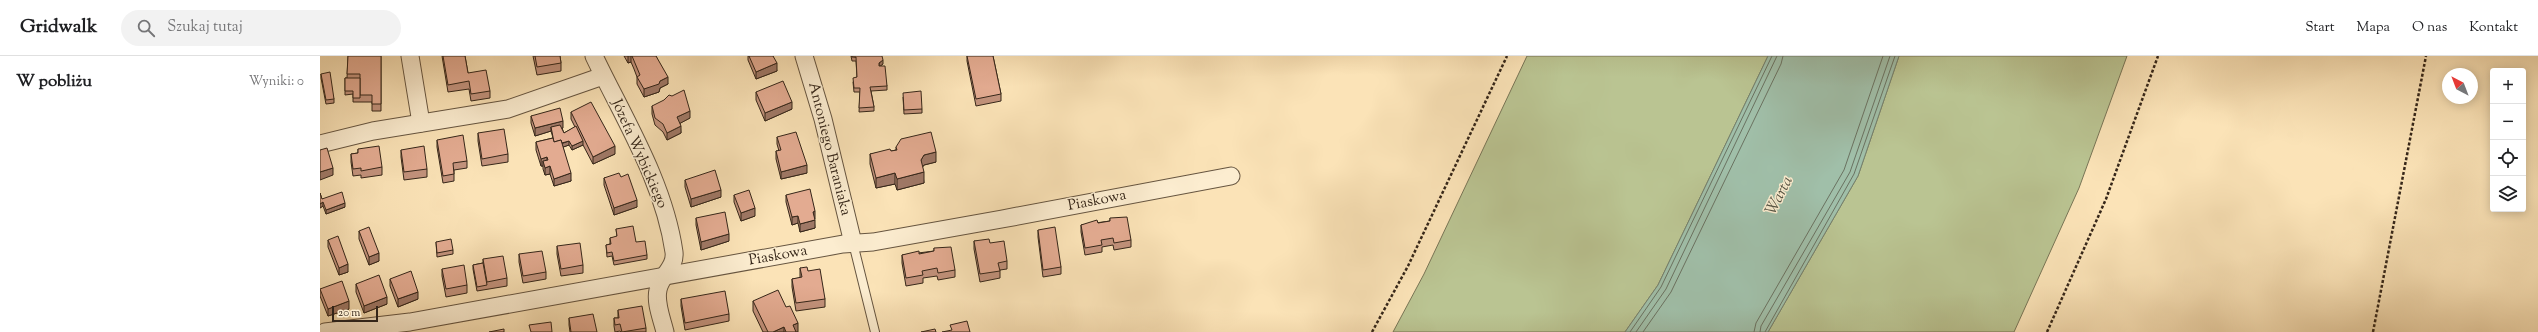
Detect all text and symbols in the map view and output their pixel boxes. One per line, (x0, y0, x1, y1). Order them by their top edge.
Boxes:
search box (121, 10, 401, 46)
text: Gridwalk (20, 14, 97, 41)
icon: search (135, 17, 157, 39)
text: Szukaj tutaj (167, 17, 243, 38)
text: Start (2305, 18, 2335, 38)
text: Mapa (2357, 18, 2390, 38)
text: O nas (2412, 18, 2447, 38)
text: Kontakt (2469, 18, 2518, 38)
north arrow (2442, 68, 2478, 104)
map controls (2490, 68, 2526, 212)
button: + (2490, 68, 2526, 104)
text: W pobliżu (16, 70, 92, 94)
text: Wyniki: 0 (249, 73, 304, 91)
street label: Antoniego Baraniaka (802, 80, 856, 218)
street label: Józefa Wybickiego (605, 95, 672, 212)
button: − (2490, 104, 2526, 140)
button: locate (2490, 140, 2526, 176)
water label: Warta (1760, 173, 1800, 219)
button: layers (2490, 176, 2526, 212)
street label: Piaskowa (1066, 185, 1128, 217)
street label: Piaskowa (747, 241, 809, 271)
scale bar (332, 304, 378, 323)
text: 20 m (338, 305, 360, 321)

